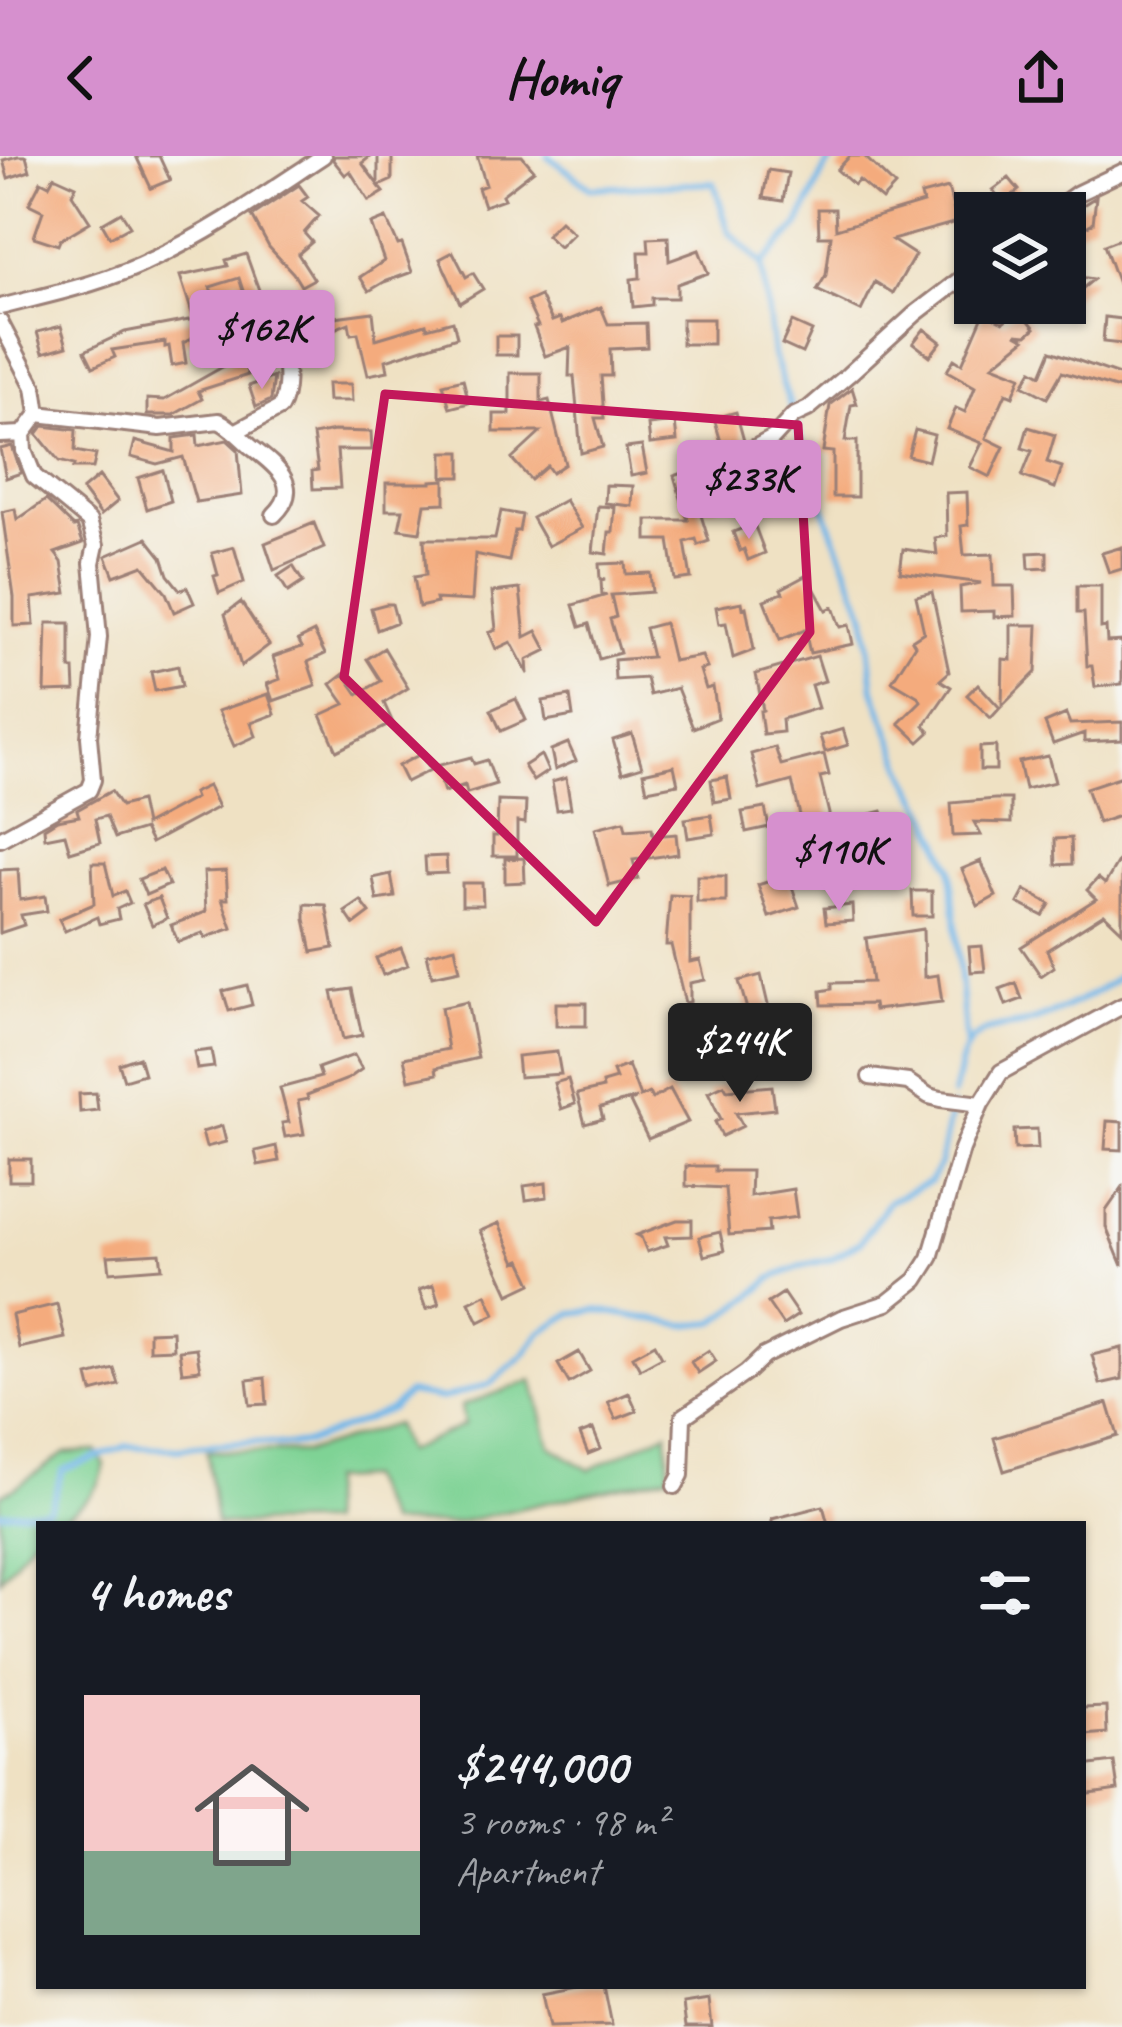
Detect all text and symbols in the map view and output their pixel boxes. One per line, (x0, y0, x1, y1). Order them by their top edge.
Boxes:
text: Homiq (505, 44, 617, 112)
icon: back (48, 45, 114, 111)
icon: share (1008, 45, 1074, 111)
map controls (954, 192, 1086, 324)
button: layers (954, 192, 1086, 324)
pin: $162K (178, 290, 346, 392)
text: $162K (217, 304, 307, 353)
pin: $233K (665, 440, 833, 542)
text: $233K (704, 454, 794, 503)
pin: $110K (755, 812, 923, 914)
text: $110K (794, 826, 884, 875)
pin: $244K (656, 1003, 824, 1105)
text: $244K (695, 1017, 785, 1066)
icon: filters (972, 1560, 1038, 1626)
text: 4 homes (84, 1561, 228, 1625)
text: $244,000 (456, 1734, 627, 1798)
icon: home (180, 1743, 324, 1887)
text: 3 rooms · 98 m² (456, 1798, 667, 1847)
text: Apartment (456, 1847, 599, 1896)

